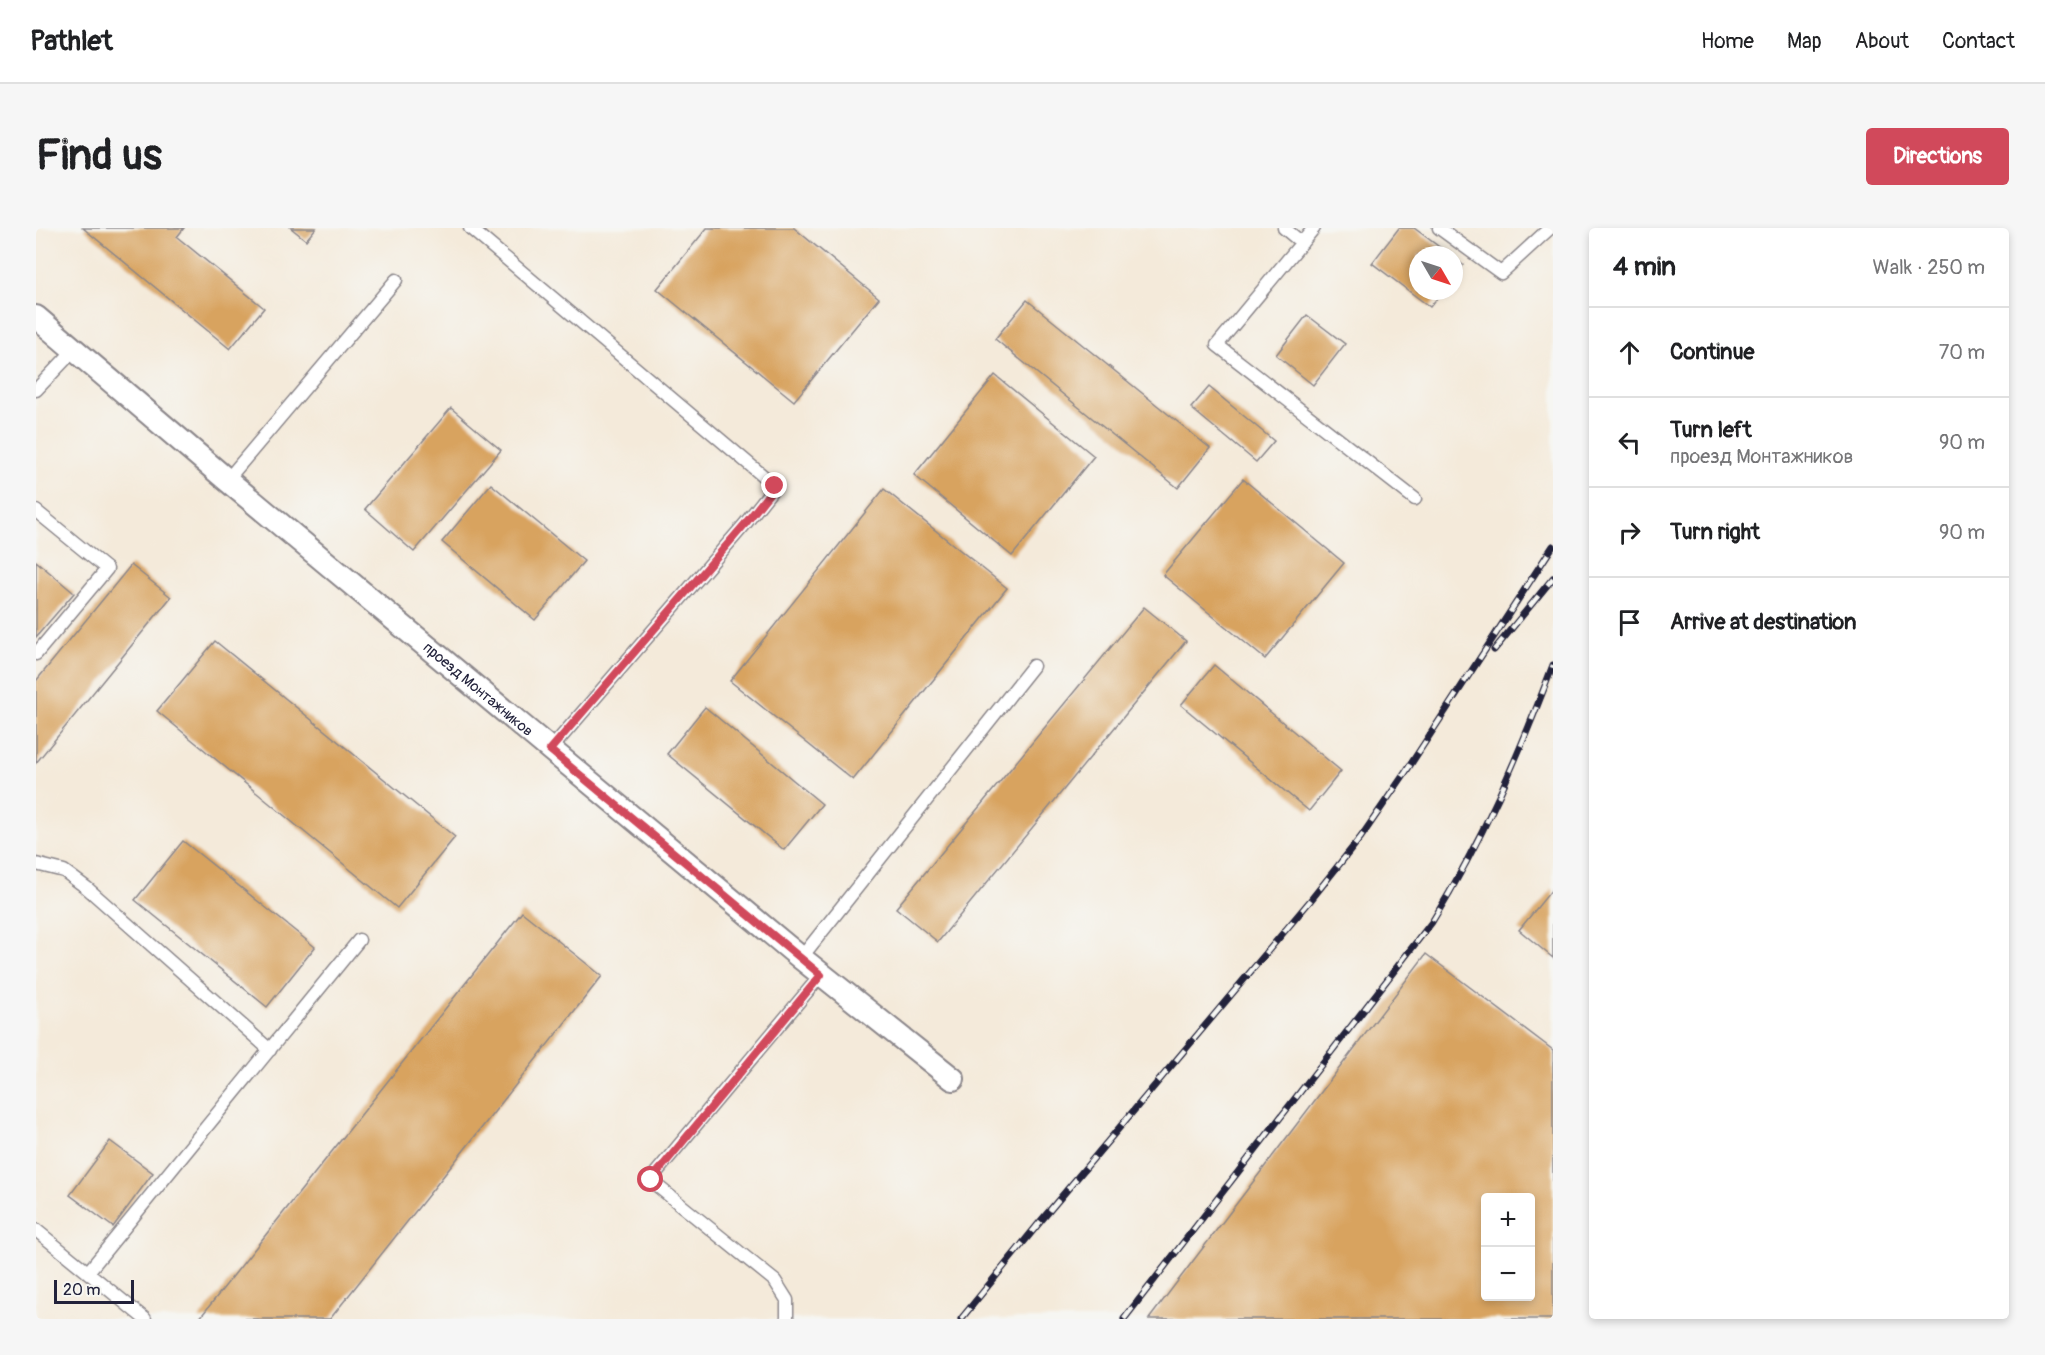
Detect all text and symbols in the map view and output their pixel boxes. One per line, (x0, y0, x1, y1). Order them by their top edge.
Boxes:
text: Pathlet (30, 24, 113, 59)
text: Home (1701, 28, 1754, 55)
text: Map (1787, 28, 1822, 55)
text: About (1855, 28, 1909, 55)
text: Contact (1942, 28, 2015, 55)
button: Directions (1866, 128, 2009, 185)
text: Find us (36, 130, 162, 182)
north arrow (1409, 246, 1463, 300)
text: 4 min (1613, 251, 1676, 283)
text: Walk · 250 m (1873, 255, 1985, 280)
icon: ahead (1613, 336, 1646, 369)
text: Continue (1670, 338, 1754, 366)
text: 70 m (1939, 340, 1985, 365)
text: Turn left (1670, 416, 1752, 444)
icon: left (1613, 426, 1646, 459)
text: 90 m (1939, 430, 1985, 455)
text: проезд Монтажников (1670, 444, 1853, 469)
route end (761, 472, 787, 498)
icon: right (1613, 516, 1646, 549)
text: Turn right (1670, 518, 1760, 546)
text: 90 m (1939, 520, 1985, 545)
icon: arrive (1613, 606, 1646, 639)
text: Arrive at destination (1670, 608, 1856, 636)
street label: проезд Монтажников (419, 638, 537, 741)
route start (637, 1166, 663, 1192)
map controls (1481, 1193, 1535, 1301)
button: + (1481, 1193, 1535, 1247)
button: − (1481, 1247, 1535, 1301)
scale bar (54, 1277, 134, 1304)
text: 20 m (63, 1280, 101, 1300)

